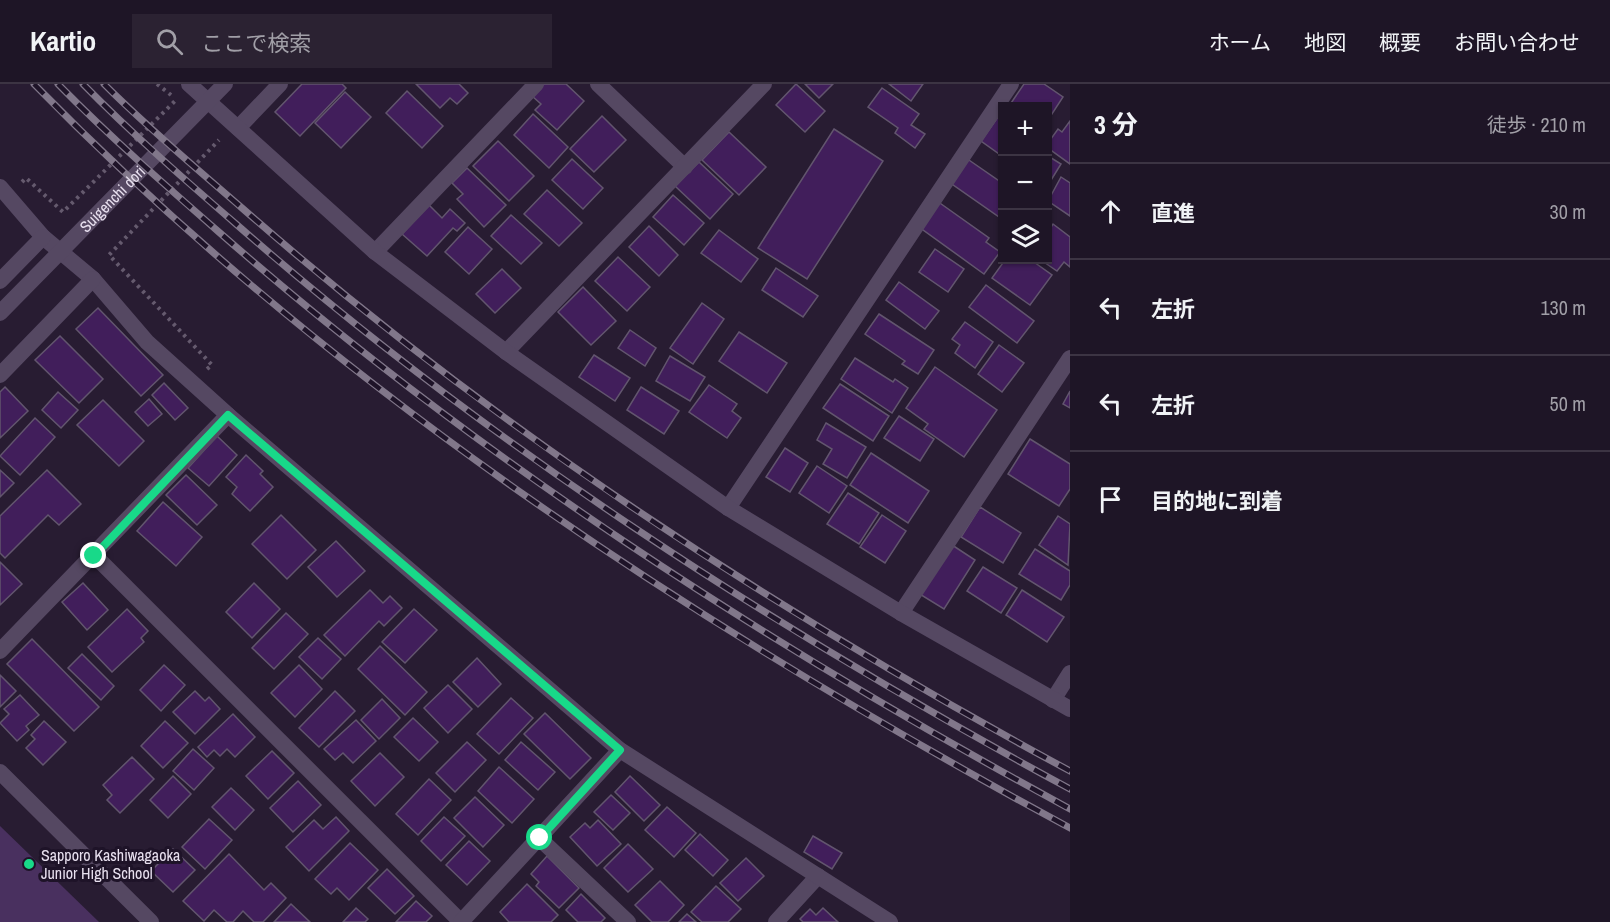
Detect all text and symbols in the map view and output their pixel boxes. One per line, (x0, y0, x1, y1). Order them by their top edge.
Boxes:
search box (132, 14, 552, 68)
text: Kartio (30, 22, 96, 60)
icon: search (153, 25, 186, 58)
text: ここで検索 (201, 28, 311, 58)
text: ホーム (1209, 28, 1271, 57)
text: 地図 (1304, 28, 1346, 57)
text: 概要 (1379, 28, 1421, 57)
text: お問い合わせ (1454, 28, 1580, 57)
map controls (998, 102, 1052, 264)
button: + (998, 102, 1052, 156)
text: 3 分 (1094, 107, 1138, 142)
text: 徒歩 · 210 m (1487, 111, 1586, 138)
button: − (998, 156, 1052, 210)
street label: Suigenchi dori (74, 161, 150, 237)
icon: ahead (1094, 195, 1127, 228)
text: 直進 (1151, 198, 1195, 228)
text: 30 m (1550, 198, 1586, 225)
button: layers (998, 210, 1052, 264)
icon: left (1094, 291, 1127, 324)
text: 左折 (1151, 294, 1195, 324)
text: 130 m (1540, 294, 1586, 321)
icon: left (1094, 387, 1127, 420)
text: 左折 (1151, 390, 1195, 420)
text: 50 m (1550, 390, 1586, 417)
icon: arrive (1094, 483, 1127, 516)
text: 目的地に到着 (1151, 486, 1283, 516)
route end (80, 542, 106, 568)
route start (526, 824, 552, 850)
place label: Sapporo Kashiwagaoka Junior High School (41, 844, 181, 884)
marker: Sapporo Kashiwagaoka Junior High School (22, 857, 36, 871)

